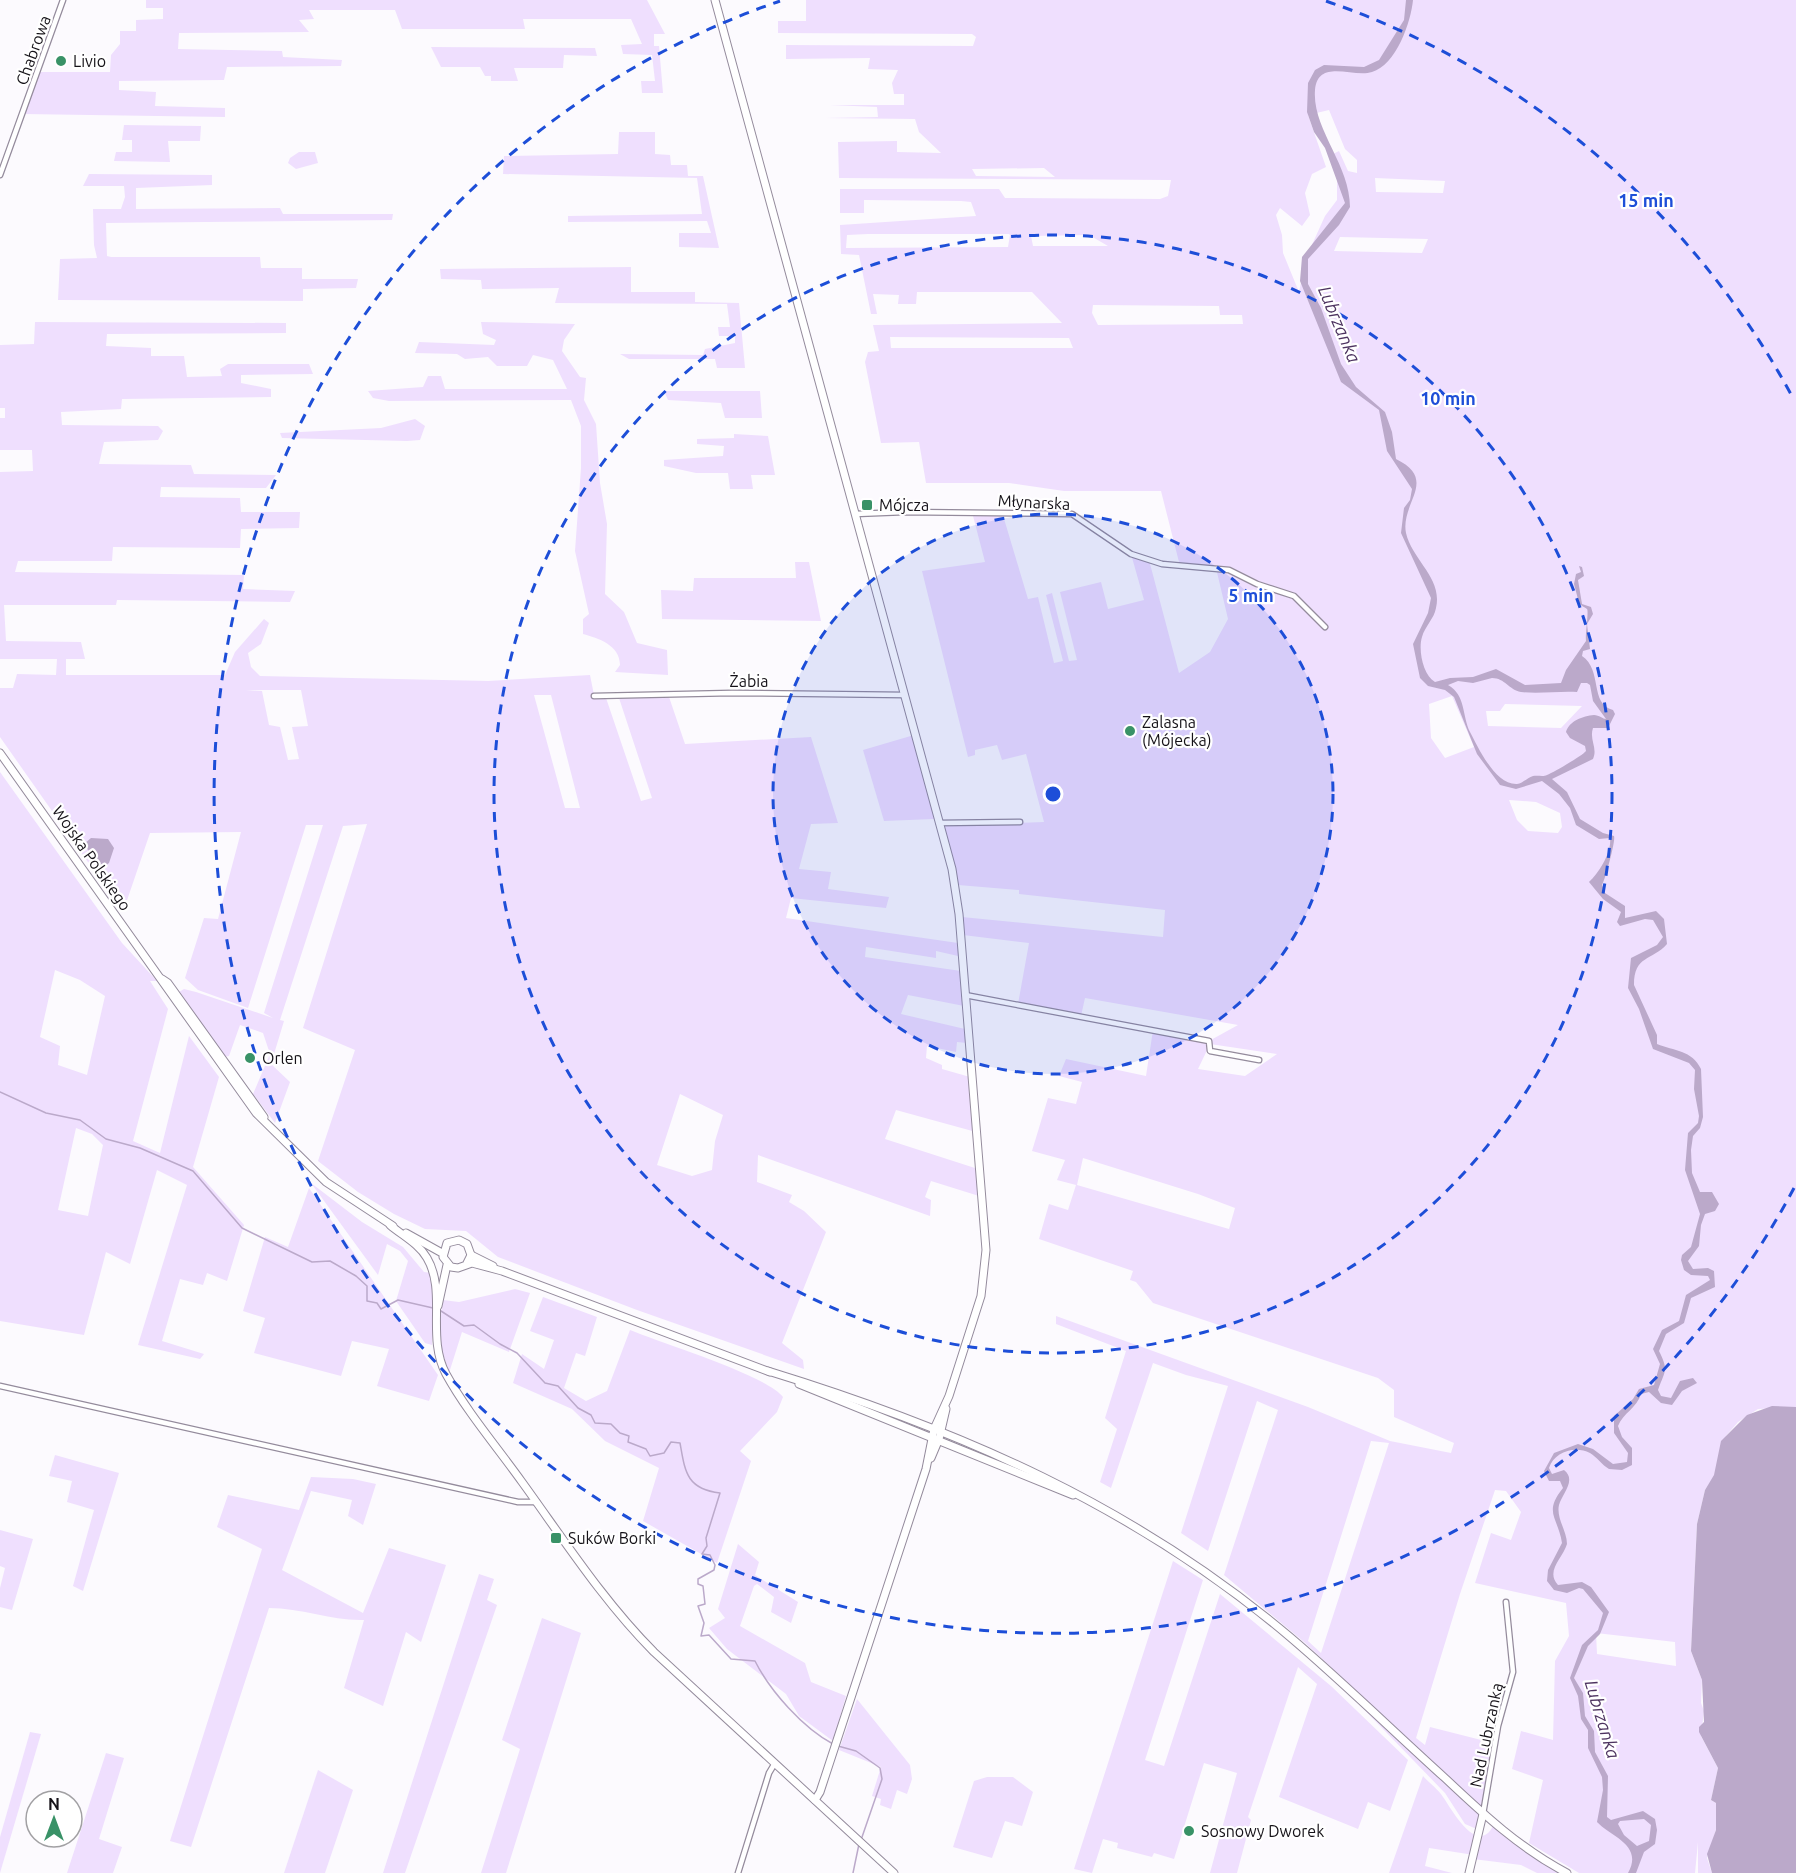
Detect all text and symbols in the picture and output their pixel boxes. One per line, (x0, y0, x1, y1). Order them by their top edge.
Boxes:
street label: Chabrowa (12, 13, 54, 87)
place label: Livio (73, 52, 106, 70)
marker: Livio (54, 54, 68, 68)
text: 15 min (1618, 190, 1674, 210)
water label: Lubrzanka (1315, 283, 1365, 366)
text: 10 min (1420, 388, 1476, 408)
street label: Młynarska (997, 491, 1071, 513)
place label: Mójcza (879, 496, 929, 514)
marker: Mójcza (860, 498, 874, 512)
text: 5 min (1228, 585, 1274, 605)
street label: Żabia (730, 672, 768, 690)
place label: Zalasna (Mójecka) (1142, 713, 1212, 750)
marker: Zalasna (Mójecka) (1123, 724, 1137, 738)
centre of rings (1043, 784, 1063, 804)
street label: Wojska Polskiego (49, 802, 135, 914)
place label: Orlen (262, 1049, 303, 1067)
marker: Orlen (243, 1051, 257, 1065)
place label: Suków Borki (568, 1529, 656, 1547)
marker: Suków Borki (549, 1531, 563, 1545)
water label: Lubrzanka (1582, 1677, 1625, 1761)
street label: Nad Lubrzanką (1466, 1681, 1506, 1789)
north arrow (24, 1789, 84, 1849)
text: N (48, 1795, 60, 1813)
place label: Sosnowy Dworek (1201, 1822, 1324, 1840)
marker: Sosnowy Dworek (1182, 1824, 1196, 1838)

